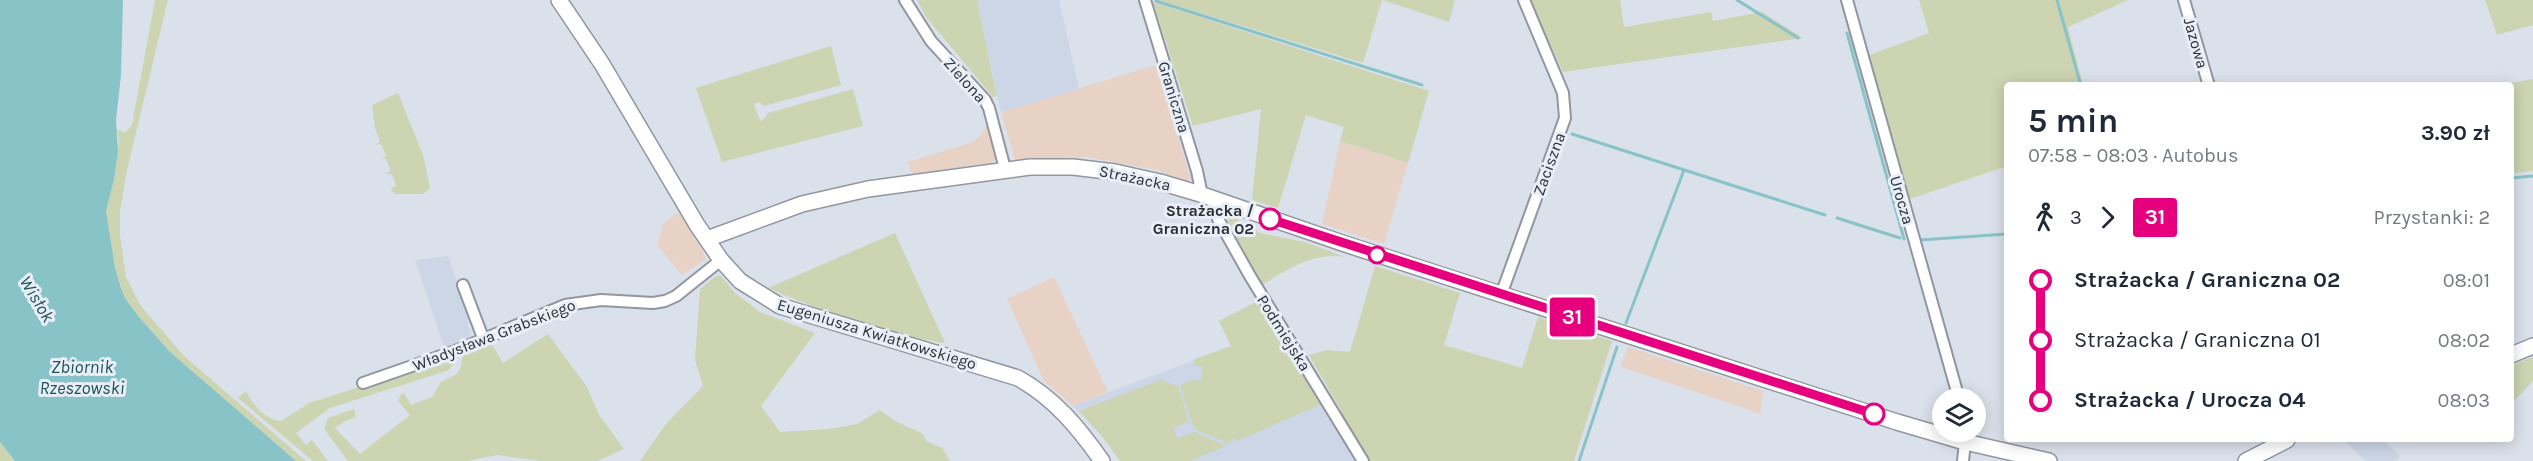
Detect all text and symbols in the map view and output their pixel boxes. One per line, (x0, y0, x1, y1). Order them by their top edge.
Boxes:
street label: Jazowa (2180, 15, 2212, 71)
street label: Zielona (940, 54, 990, 106)
street label: Graniczna (1154, 59, 1194, 135)
text: 5 min (2028, 102, 2118, 140)
text: 3.90 zł (2421, 120, 2490, 146)
street label: Zaciszna (1529, 130, 1569, 198)
text: 07:58 – 08:03 · Autobus (2028, 144, 2238, 167)
street label: Strażacka (1097, 161, 1173, 195)
street label: Urocza (1886, 174, 1918, 226)
place label: Strażacka / Graniczna 02 (1153, 201, 1254, 238)
icon: walk (2028, 201, 2061, 234)
icon: forward (2091, 201, 2124, 234)
text: 31 (2145, 205, 2165, 229)
text: 3 (2070, 206, 2082, 229)
text: Przystanki: 2 (2374, 206, 2490, 229)
marker: Strażacka / Graniczna 02 (1259, 208, 1281, 230)
unlabelled marker (1368, 246, 1386, 264)
text: Strażacka / Graniczna 02 (2074, 267, 2340, 293)
text: 08:01 (2443, 269, 2490, 292)
water label: Wisłok (15, 272, 60, 327)
street label: Podmiejska (1253, 291, 1315, 375)
street label: Władysława Grabskiego (410, 295, 578, 375)
street label: Eugeniusza Kwiatkowskiego (775, 295, 979, 373)
line badge: 31 (1545, 298, 1599, 336)
text: 31 (1562, 305, 1582, 329)
text: Strażacka / Graniczna 01 (2074, 327, 2321, 353)
text: 08:02 (2438, 329, 2490, 352)
water label: Zbiornik Rzeszowski (39, 356, 125, 399)
text: Strażacka / Urocza 04 (2074, 387, 2305, 413)
map controls (1932, 388, 1986, 442)
button: layers (1932, 388, 1986, 442)
text: 08:03 (2438, 389, 2490, 412)
unlabelled marker (1863, 403, 1885, 425)

